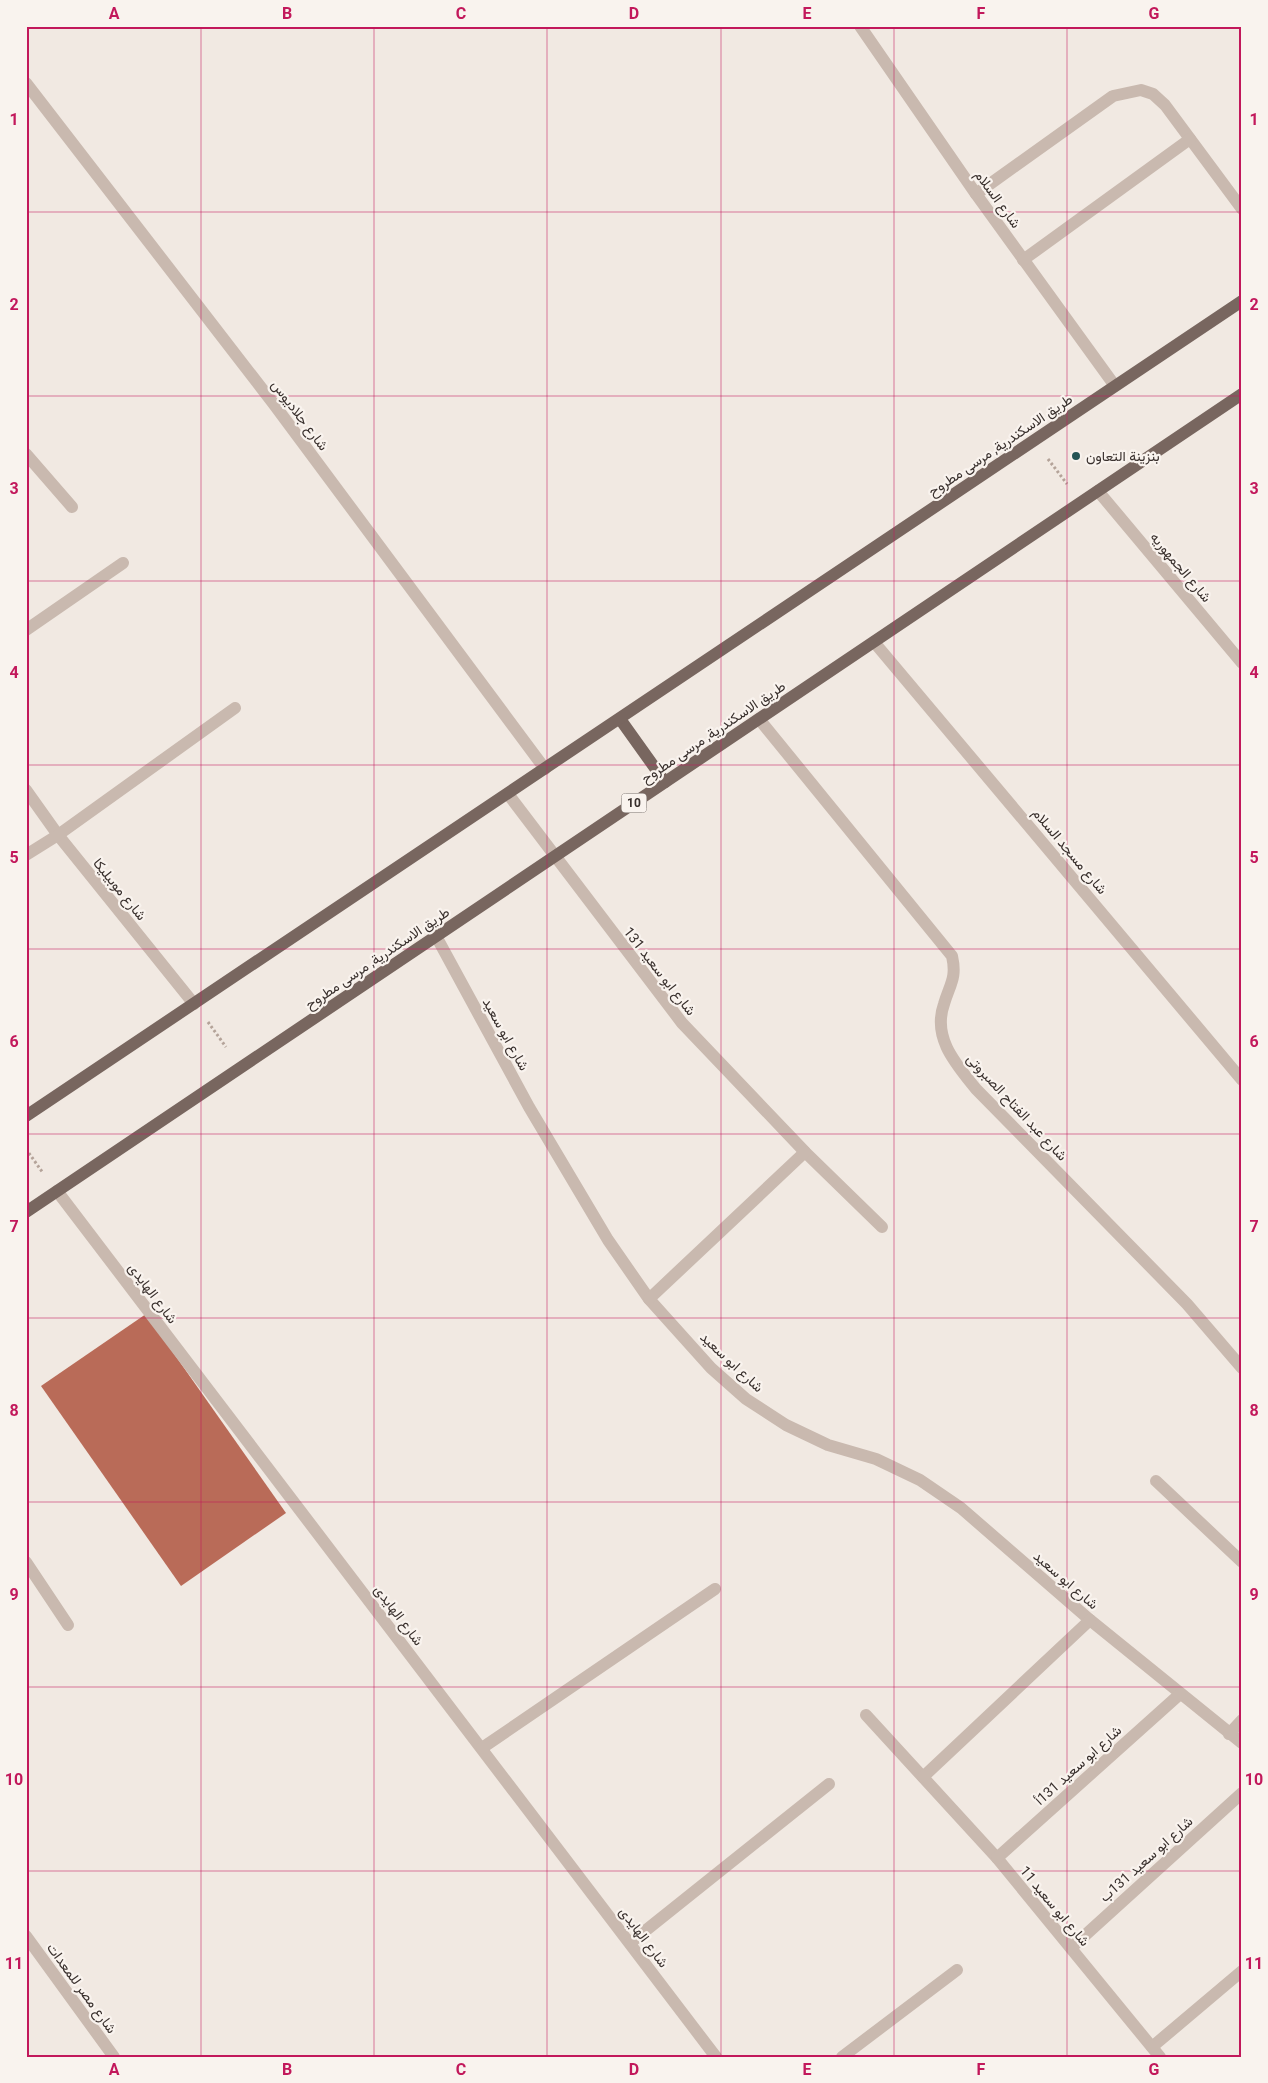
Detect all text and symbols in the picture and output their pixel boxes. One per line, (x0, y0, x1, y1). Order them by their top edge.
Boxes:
text: A (109, 4, 120, 23)
text: B (282, 4, 292, 23)
text: C (456, 4, 466, 23)
text: D (629, 4, 639, 23)
text: E (803, 4, 812, 23)
text: F (977, 4, 986, 23)
text: G (1149, 4, 1160, 23)
text: 1 (9, 110, 19, 129)
text: 1 (1249, 110, 1259, 129)
street label: شارع السلام (969, 167, 1024, 233)
text: 2 (9, 295, 19, 314)
text: 2 (1249, 295, 1259, 314)
street label: شارع جلاديوس (266, 377, 332, 455)
street label: طريق الاسكندرية, مرسى مطروح (925, 391, 1077, 502)
place label: بنزينة التعاون (1086, 448, 1160, 465)
marker: بنزينة التعاون (1070, 450, 1082, 462)
text: 3 (9, 479, 19, 498)
text: 3 (1249, 479, 1259, 498)
street label: شارع الجمهوريه (1145, 529, 1215, 607)
text: 4 (9, 663, 19, 682)
text: 4 (1249, 663, 1259, 682)
street label: طريق الاسكندرية, مرسى مطروح (638, 678, 790, 789)
road number: 10 (622, 794, 646, 812)
street label: شارع مسجد السلام (1027, 805, 1111, 899)
text: 5 (9, 848, 19, 867)
text: 5 (1249, 848, 1259, 867)
street label: شارع موبيليكا (88, 855, 150, 925)
street label: طريق الاسكندرية, مرسى مطروح (302, 904, 454, 1015)
street label: شارع ابو سعيد 131 (618, 924, 699, 1020)
street label: شارع ابو سعيد (477, 995, 532, 1074)
text: 6 (9, 1032, 19, 1051)
text: 6 (1249, 1032, 1259, 1051)
street label: شارع عبد الفتاح الصبروتى (961, 1050, 1071, 1166)
text: 7 (9, 1217, 19, 1236)
text: 7 (1249, 1217, 1259, 1236)
street label: شارع الهايدى (123, 1260, 181, 1328)
street label: شارع ابو سعيد (695, 1329, 767, 1397)
text: 8 (9, 1401, 19, 1420)
text: 8 (1249, 1401, 1259, 1420)
street label: شارع ابو سعيد (1028, 1548, 1102, 1615)
street label: شارع الهايدى (369, 1582, 427, 1650)
text: 9 (9, 1585, 19, 1604)
text: 9 (1249, 1585, 1259, 1604)
street label: شارع ابو سعيد 131أ (1032, 1722, 1126, 1810)
text: 10 (5, 1770, 23, 1789)
text: 10 (1245, 1770, 1263, 1789)
street label: شارع ابو سعيد 131ب (1096, 1813, 1198, 1907)
street label: شارع ابو سعيد 11 (1015, 1863, 1093, 1951)
street label: شارع الهايدى (614, 1904, 672, 1972)
street label: شارع مصر للمعدات (42, 1940, 120, 2038)
text: 11 (5, 1954, 23, 1973)
text: 11 (1245, 1954, 1263, 1973)
text: A (109, 2060, 120, 2079)
text: B (282, 2060, 292, 2079)
text: C (456, 2060, 466, 2079)
text: D (629, 2060, 639, 2079)
text: E (803, 2060, 812, 2079)
text: F (977, 2060, 986, 2079)
text: G (1149, 2060, 1160, 2079)

